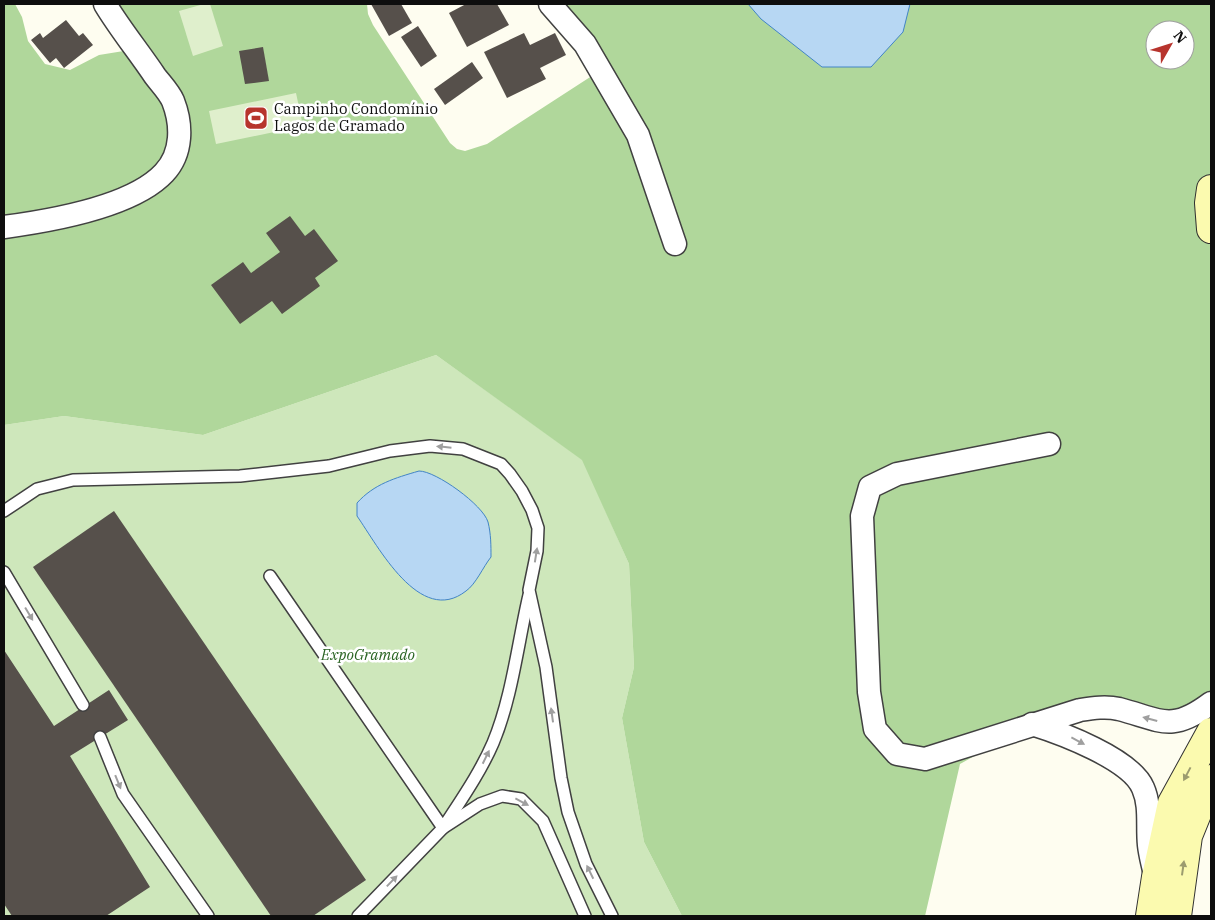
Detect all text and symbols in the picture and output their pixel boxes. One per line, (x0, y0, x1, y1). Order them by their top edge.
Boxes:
north arrow (1145, 20, 1195, 70)
text: N (1170, 27, 1191, 47)
place label: Campinho Condomínio Lagos de Gramado (274, 99, 438, 135)
sports icon: Campinho Condomínio Lagos de Gramado (243, 105, 269, 131)
one-way arrow (435, 443, 451, 451)
one-way arrow (532, 547, 540, 563)
one-way arrow (24, 608, 33, 621)
park label: ExpoGramado (320, 645, 415, 664)
one-way arrow (548, 707, 556, 723)
one-way arrow (1143, 715, 1158, 723)
one-way arrow (1071, 737, 1085, 745)
one-way arrow (482, 749, 490, 764)
one-way arrow (1183, 767, 1191, 782)
one-way arrow (114, 775, 122, 790)
one-way arrow (515, 797, 529, 806)
one-way arrow (1179, 860, 1187, 876)
one-way arrow (586, 865, 594, 879)
one-way arrow (386, 875, 398, 887)

